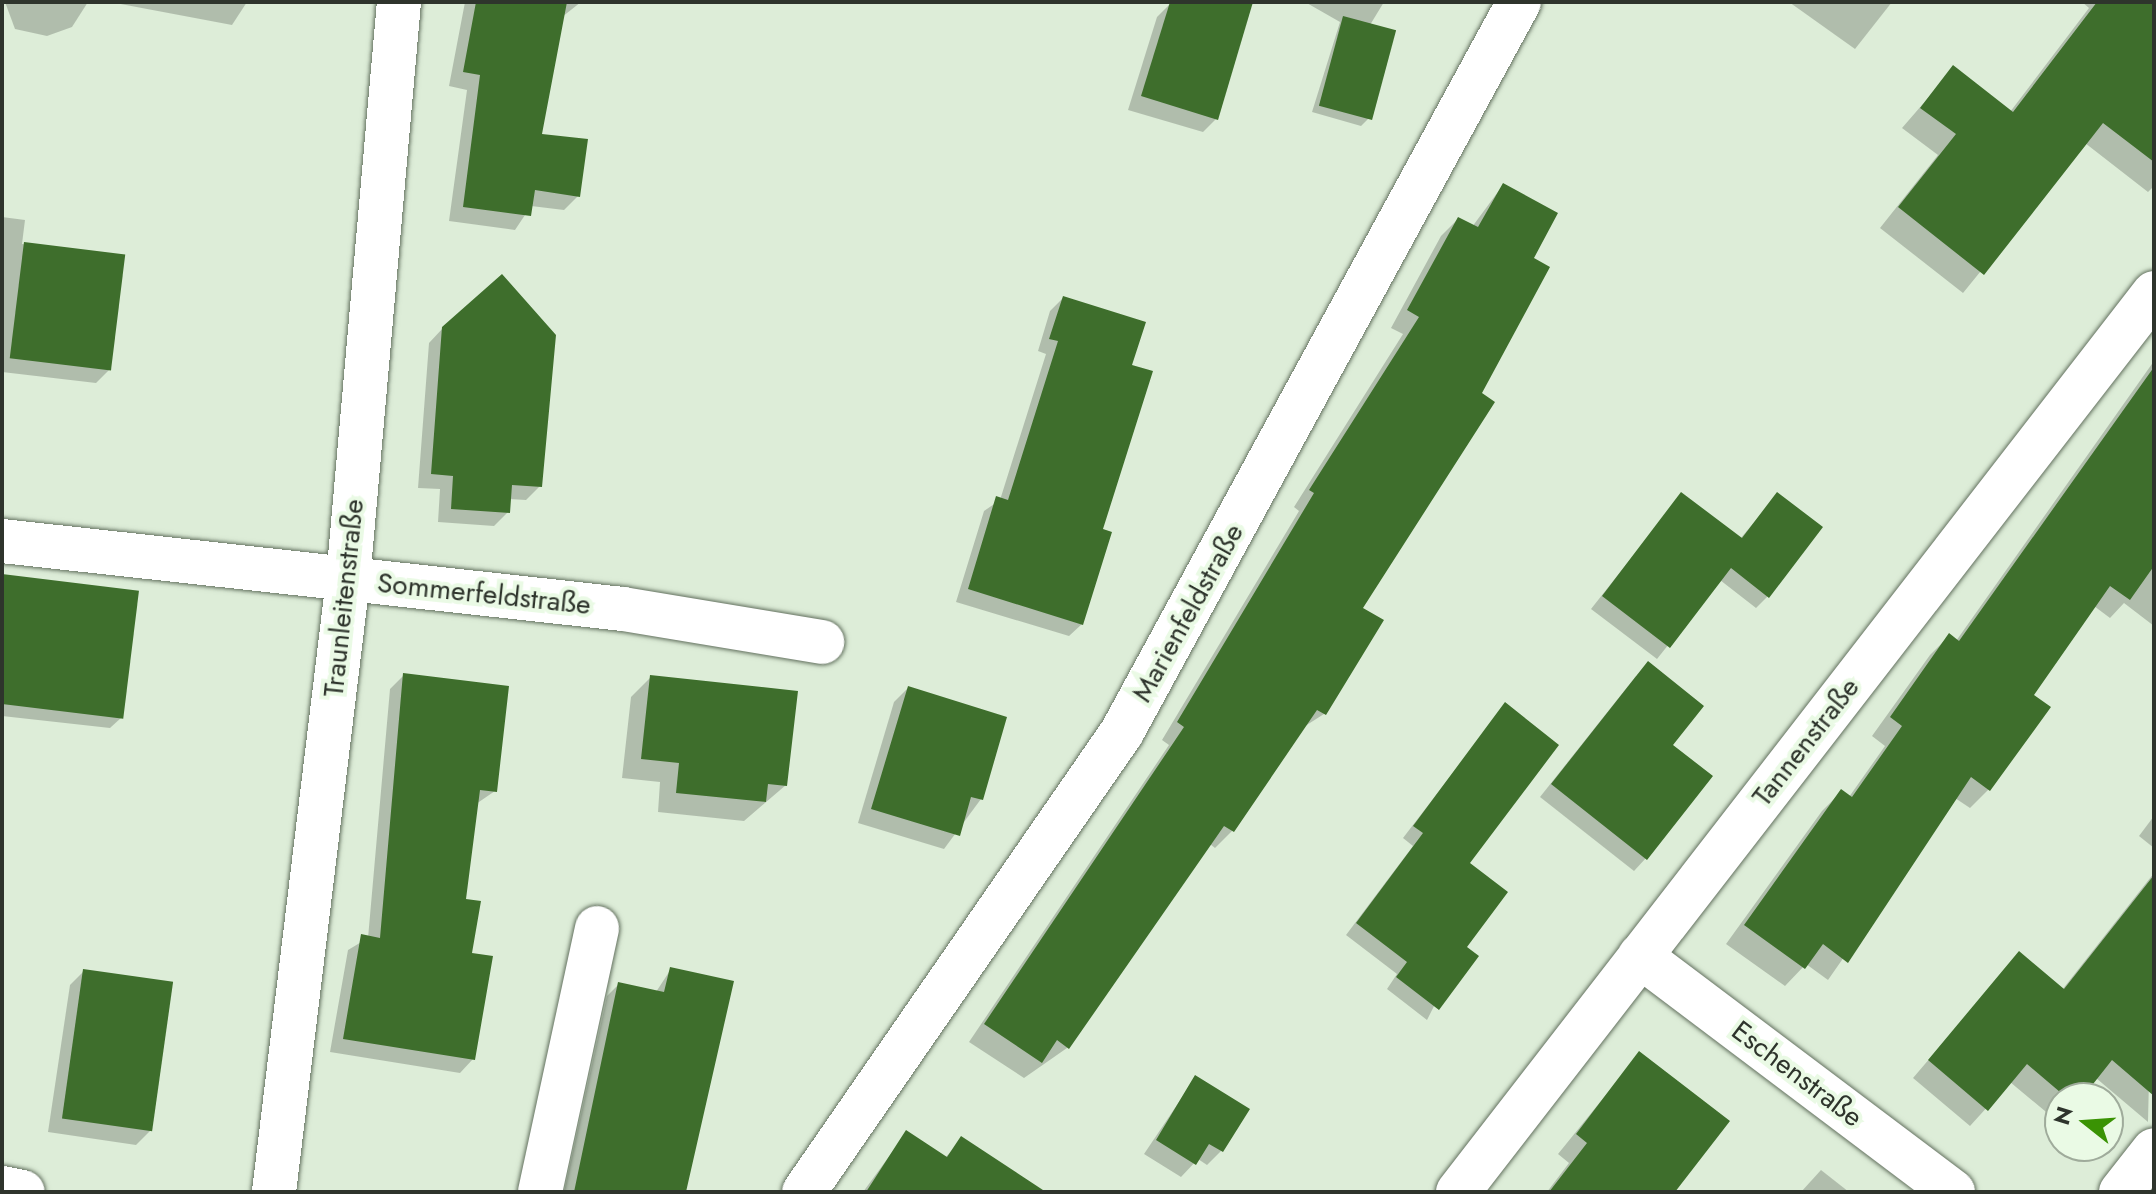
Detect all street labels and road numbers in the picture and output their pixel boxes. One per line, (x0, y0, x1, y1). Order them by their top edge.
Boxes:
street label: Traunleitenstraße (317, 498, 371, 698)
street label: Marienfeldstraße (1125, 518, 1251, 708)
street label: Sommerfeldstraße (376, 566, 592, 622)
street label: Tannenstraße (1746, 671, 1866, 813)
street label: Eschenstraße (1725, 1014, 1869, 1134)

